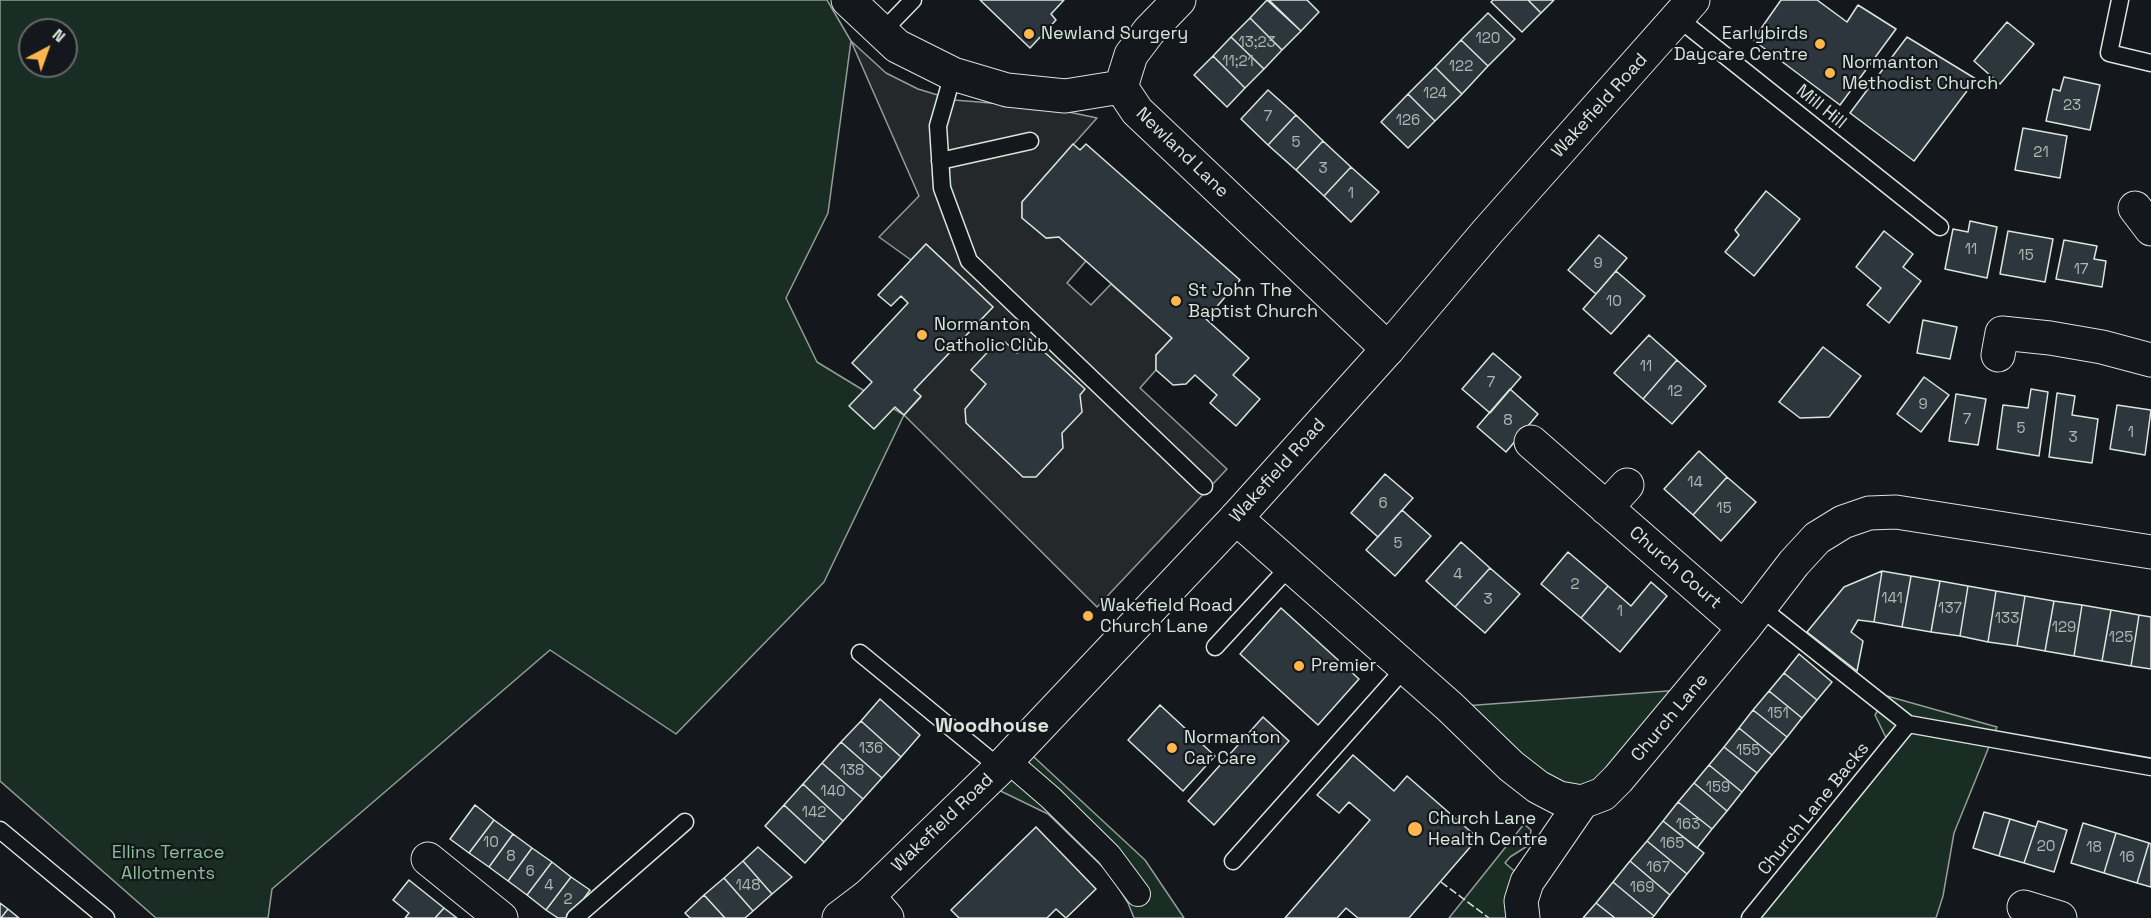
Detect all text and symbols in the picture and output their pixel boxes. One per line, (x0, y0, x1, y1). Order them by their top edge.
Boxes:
north arrow (18, 18, 78, 78)
place label: Newland Surgery (1041, 23, 1188, 45)
place label: Earlybirds Daycare Centre (1674, 23, 1808, 66)
text: N (48, 24, 70, 47)
marker: Newland Surgery (1022, 27, 1036, 41)
house number: 120 (1476, 30, 1500, 48)
house number: 13;23 (1238, 34, 1276, 52)
marker: Earlybirds Daycare Centre (1813, 37, 1827, 51)
street label: Wakefield Road (1548, 49, 1652, 163)
place label: Normanton Methodist Church (1842, 52, 1998, 94)
house number: 11;21 (1222, 53, 1254, 71)
house number: 122 (1449, 58, 1473, 76)
marker: Normanton Methodist Church (1823, 66, 1837, 80)
street label: Mill Hill (1791, 80, 1851, 134)
house number: 124 (1423, 85, 1447, 103)
house number: 23 (2063, 97, 2081, 115)
street label: Newland Lane (1131, 103, 1233, 203)
house number: 7 (1264, 108, 1272, 126)
house number: 126 (1396, 112, 1420, 130)
house number: 5 (1292, 134, 1300, 152)
house number: 21 (2033, 144, 2049, 162)
house number: 3 (1318, 160, 1328, 178)
house number: 1 (1348, 185, 1354, 203)
house number: 11 (1965, 241, 1977, 259)
house number: 15 (2018, 247, 2034, 265)
house number: 9 (1593, 255, 1603, 273)
house number: 17 (2074, 261, 2088, 279)
place label: St John The Baptist Church (1188, 280, 1318, 322)
house number: 10 (1606, 293, 1622, 311)
marker: St John The Baptist Church (1169, 294, 1183, 308)
place label: Normanton Catholic Club (934, 314, 1049, 356)
marker: Normanton Catholic Club (915, 328, 929, 342)
house number: 11 (1640, 358, 1652, 376)
house number: 7 (1487, 374, 1495, 392)
house number: 12 (1667, 383, 1683, 401)
house number: 9 (1918, 396, 1928, 414)
house number: 7 (1963, 411, 1971, 429)
house number: 8 (1503, 412, 1513, 430)
street label: Wakefield Road (1226, 414, 1330, 528)
house number: 5 (2017, 420, 2025, 438)
house number: 1 (2128, 424, 2134, 442)
house number: 3 (2068, 429, 2078, 447)
house number: 14 (1687, 474, 1703, 492)
house number: 6 (1378, 495, 1388, 513)
house number: 15 (1716, 500, 1732, 518)
street label: Church Court (1624, 522, 1726, 614)
house number: 5 (1394, 535, 1402, 553)
house number: 4 (1453, 566, 1463, 584)
house number: 2 (1570, 576, 1580, 594)
house number: 141 (1881, 590, 1903, 608)
house number: 3 (1483, 591, 1493, 609)
place label: Wakefield Road Church Lane (1100, 595, 1233, 638)
house number: 137 (1938, 600, 1962, 618)
house number: 1 (1617, 603, 1623, 621)
marker: Wakefield Road Church Lane (1081, 609, 1095, 623)
house number: 133 (1995, 610, 2019, 628)
house number: 129 (2052, 619, 2076, 637)
house number: 125 (2109, 629, 2133, 647)
place label: Premier (1311, 655, 1376, 677)
marker: Premier (1292, 659, 1306, 673)
street label: Church Lane (1627, 670, 1713, 766)
house number: 151 (1767, 705, 1789, 723)
district label: Woodhouse (935, 715, 1049, 739)
place label: Normanton Car Care (1184, 727, 1281, 770)
street label: Church Lane Backs (1754, 738, 1874, 880)
house number: 136 (859, 740, 883, 758)
marker: Normanton Car Care (1165, 741, 1179, 755)
house number: 155 (1736, 742, 1760, 760)
house number: 138 (840, 762, 864, 780)
street label: Wakefield Road (888, 769, 998, 877)
house number: 159 (1706, 779, 1730, 797)
house number: 140 (820, 783, 846, 801)
house number: 142 (802, 804, 826, 822)
place label: Church Lane Health Centre (1428, 808, 1548, 850)
house number: 163 (1676, 816, 1700, 834)
marker: Church Lane Health Centre (1406, 820, 1424, 838)
house number: 10 (483, 834, 499, 852)
house number: 165 (1660, 835, 1684, 853)
house number: 20 (2037, 838, 2055, 856)
house number: 18 (2086, 839, 2102, 857)
park label: Ellins Terrace Allotments (112, 842, 224, 884)
house number: 8 (506, 848, 516, 866)
house number: 16 (2119, 849, 2135, 867)
house number: 167 (1646, 859, 1670, 877)
house number: 6 (525, 863, 535, 881)
house number: 4 (544, 877, 554, 895)
house number: 148 (736, 877, 760, 895)
house number: 169 (1630, 879, 1654, 897)
house number: 2 (563, 891, 573, 909)

